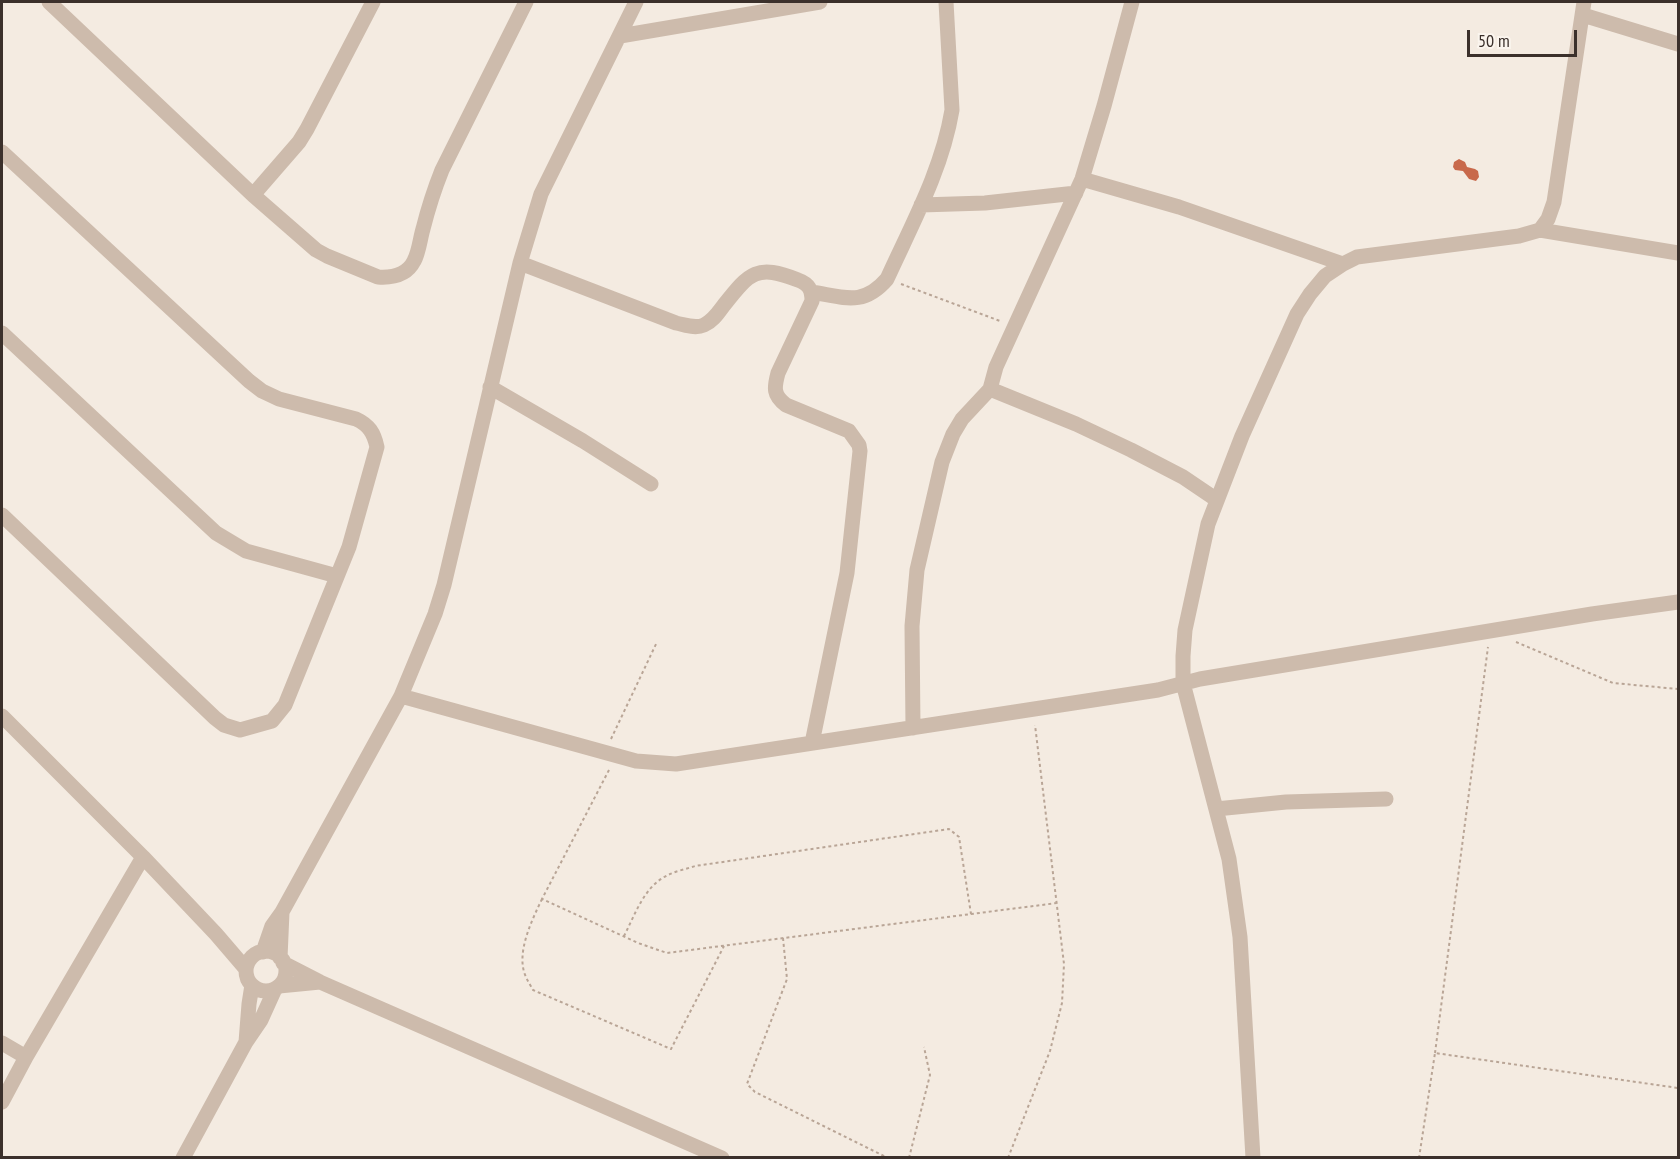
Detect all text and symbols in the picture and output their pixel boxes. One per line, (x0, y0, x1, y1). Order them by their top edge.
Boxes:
scale bar (1470, 18, 1580, 56)
text: 50 m (1478, 29, 1510, 52)

